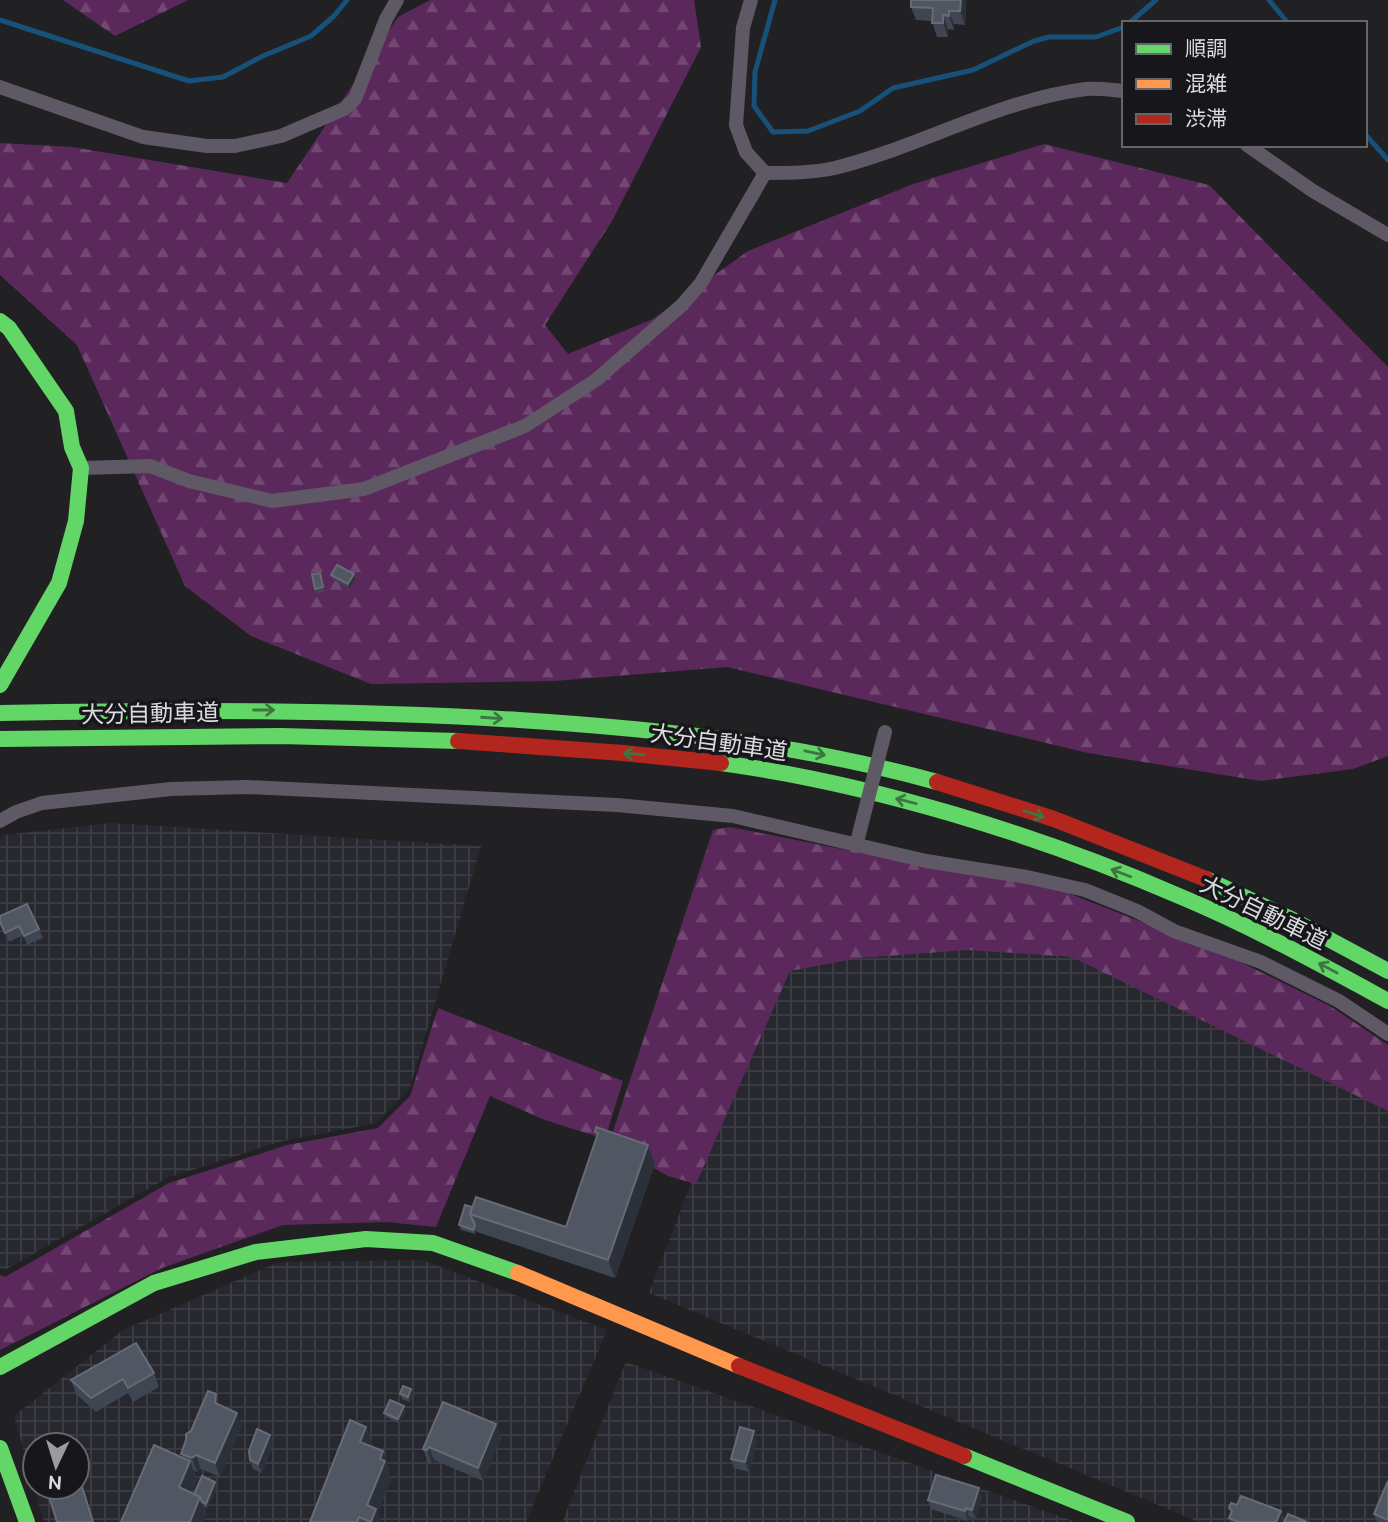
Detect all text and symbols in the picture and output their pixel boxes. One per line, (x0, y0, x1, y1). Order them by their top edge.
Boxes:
legend (1122, 21, 1367, 147)
text: 順調 (1185, 36, 1227, 60)
text: 混雑 (1185, 71, 1227, 95)
text: 渋滞 (1185, 106, 1227, 130)
street label: 大分自動車道 (81, 699, 219, 727)
one-way arrow (252, 703, 275, 717)
one-way arrow (480, 712, 502, 725)
street label: 大分自動車道 (649, 720, 789, 764)
one-way arrow (623, 747, 646, 760)
one-way arrow (803, 747, 826, 761)
one-way arrow (895, 794, 918, 808)
one-way arrow (1023, 808, 1045, 821)
one-way arrow (1111, 866, 1133, 879)
street label: 大分自動車道 (1197, 871, 1331, 953)
one-way arrow (1318, 961, 1339, 974)
north arrow (21, 1431, 91, 1501)
text: N (47, 1471, 63, 1494)

